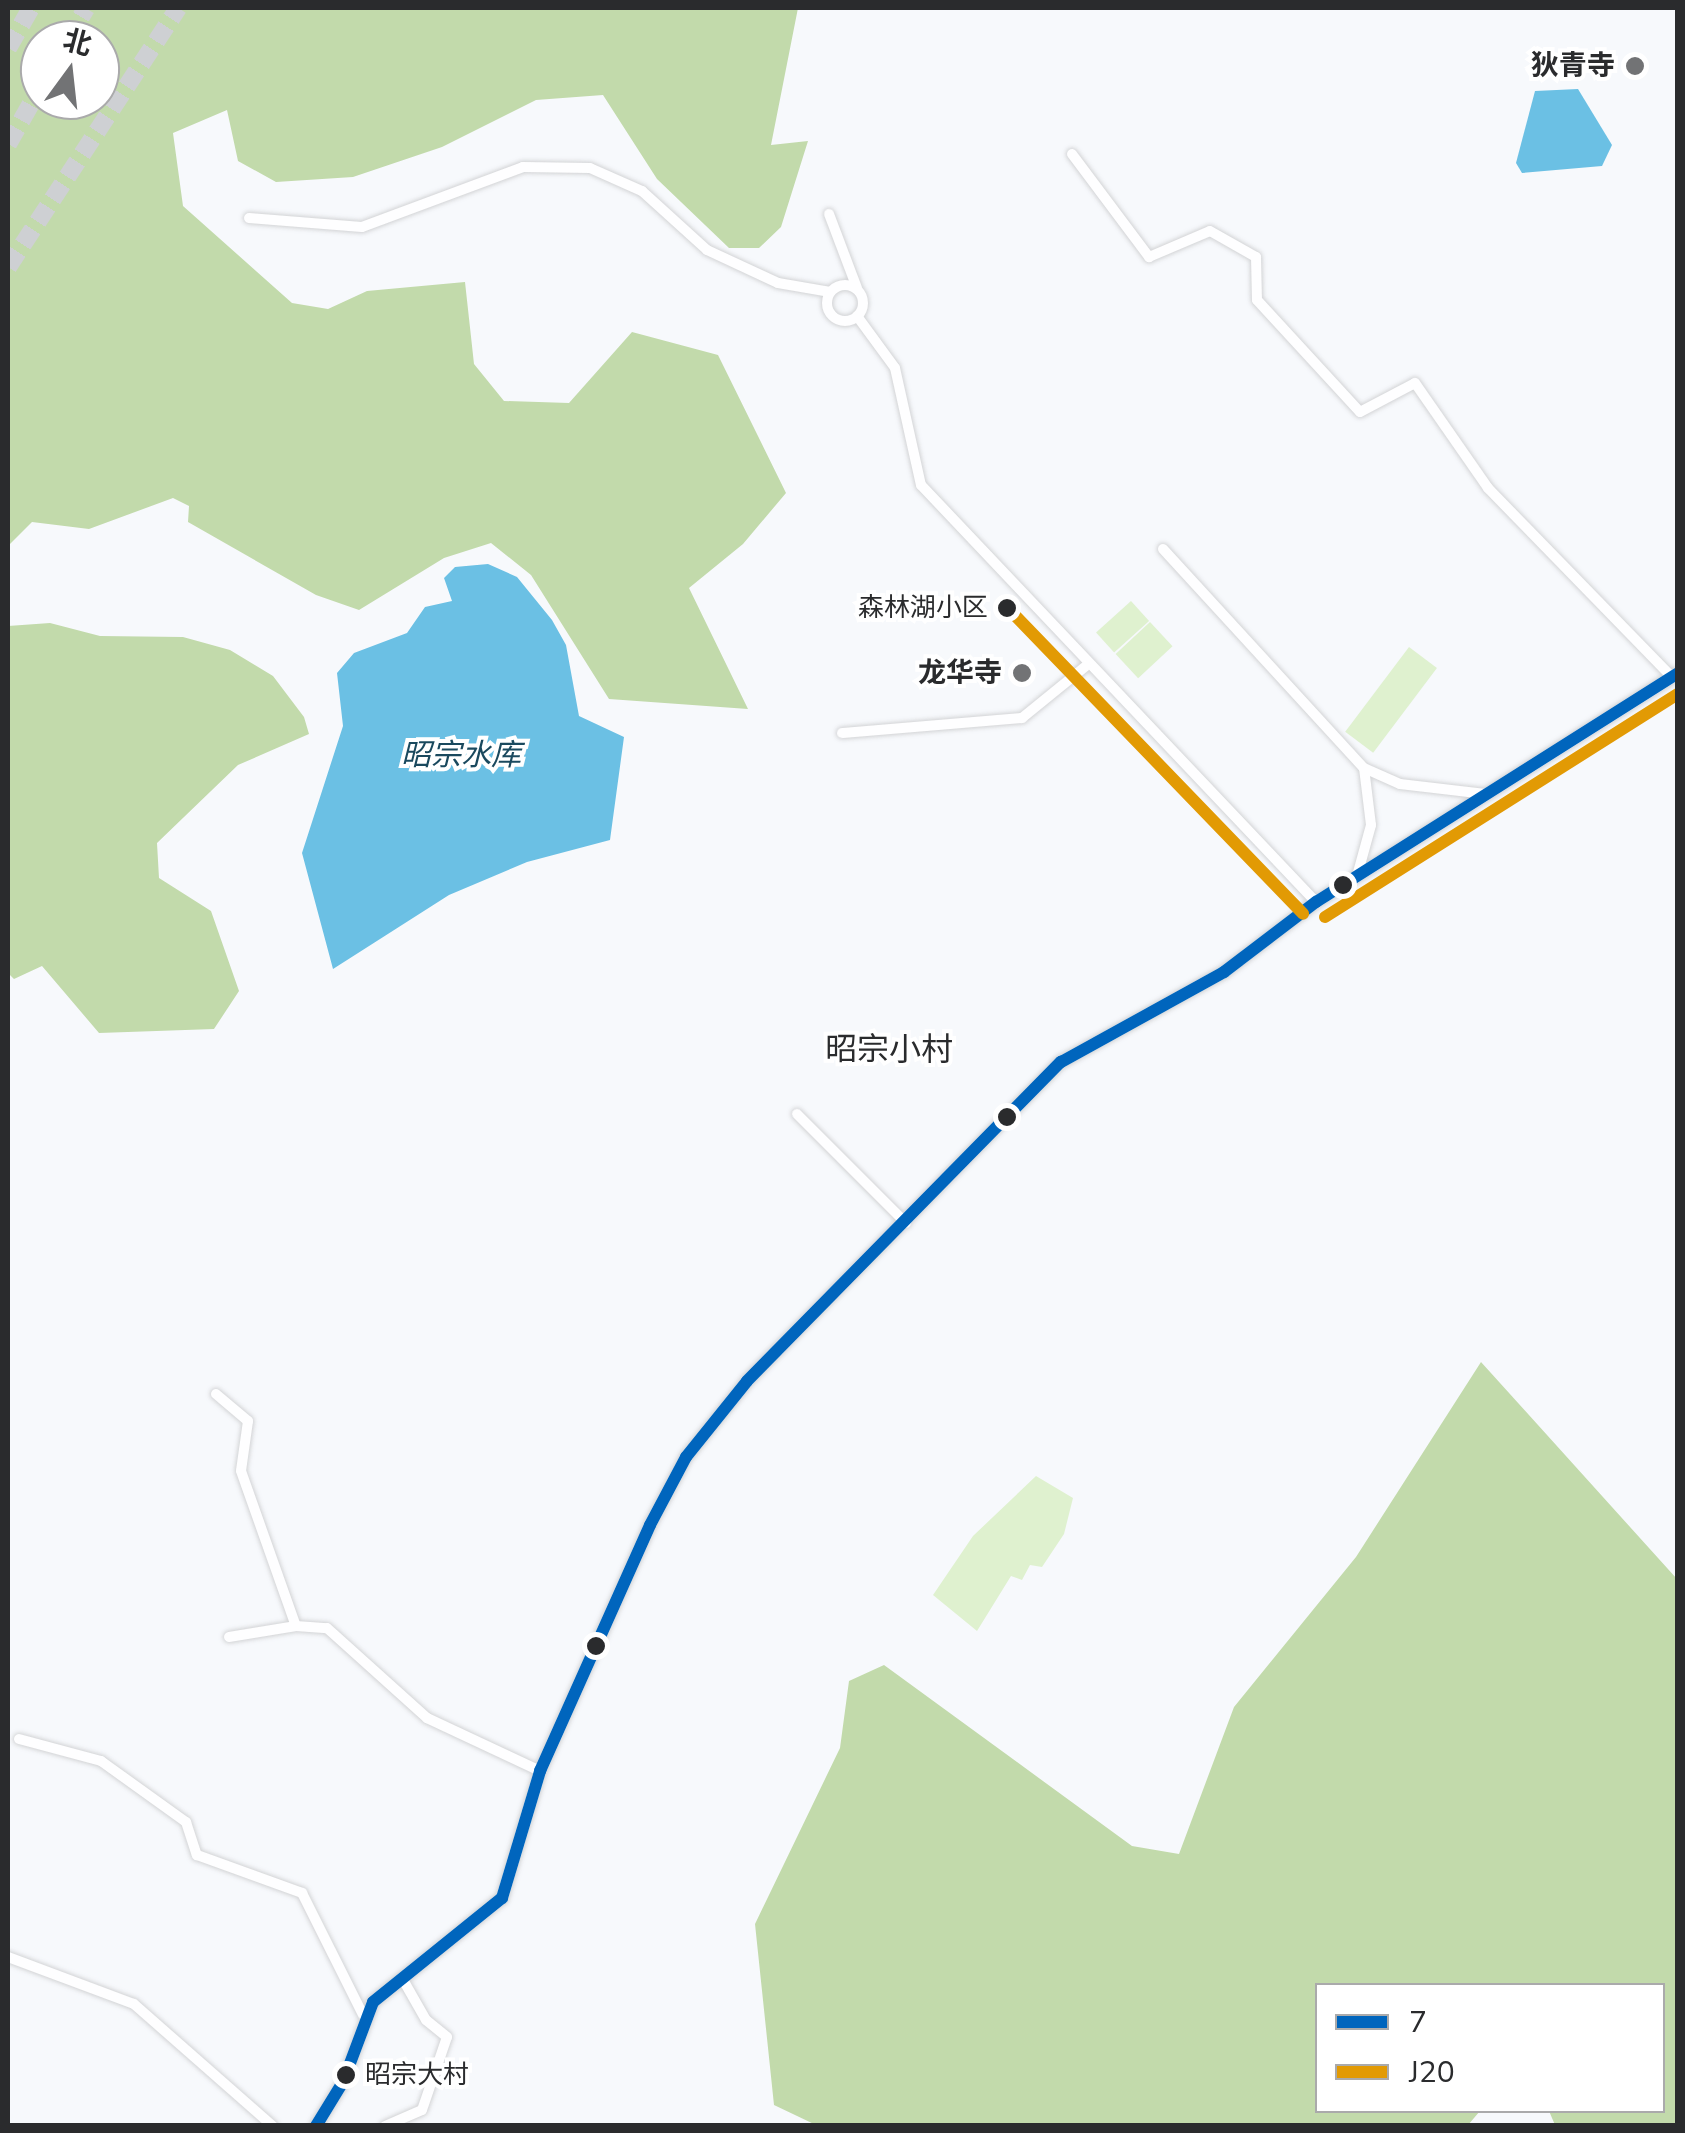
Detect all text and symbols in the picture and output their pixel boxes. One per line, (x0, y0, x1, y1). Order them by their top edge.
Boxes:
north arrow (20, 20, 120, 120)
text: 北 (59, 21, 96, 65)
place label: 狄青寺 (1531, 49, 1615, 83)
marker: 狄青寺 (1624, 55, 1646, 77)
place label: 森林湖小区 (858, 592, 988, 624)
marker: 森林湖小区 (997, 598, 1017, 618)
place label: 龙华寺 (918, 656, 1002, 690)
marker: 龙华寺 (1011, 662, 1033, 684)
water label: 昭宗水库 (401, 738, 521, 774)
unlabelled marker (1333, 875, 1353, 895)
district label: 昭宗小村 (825, 1031, 953, 1069)
unlabelled marker (997, 1107, 1017, 1127)
unlabelled marker (586, 1636, 606, 1656)
legend (1315, 1983, 1665, 2113)
text: 7 (1409, 2002, 1427, 2043)
text: J20 (1409, 2052, 1455, 2093)
place label: 昭宗大村 (365, 2059, 469, 2091)
marker: 昭宗大村 (336, 2065, 356, 2085)

